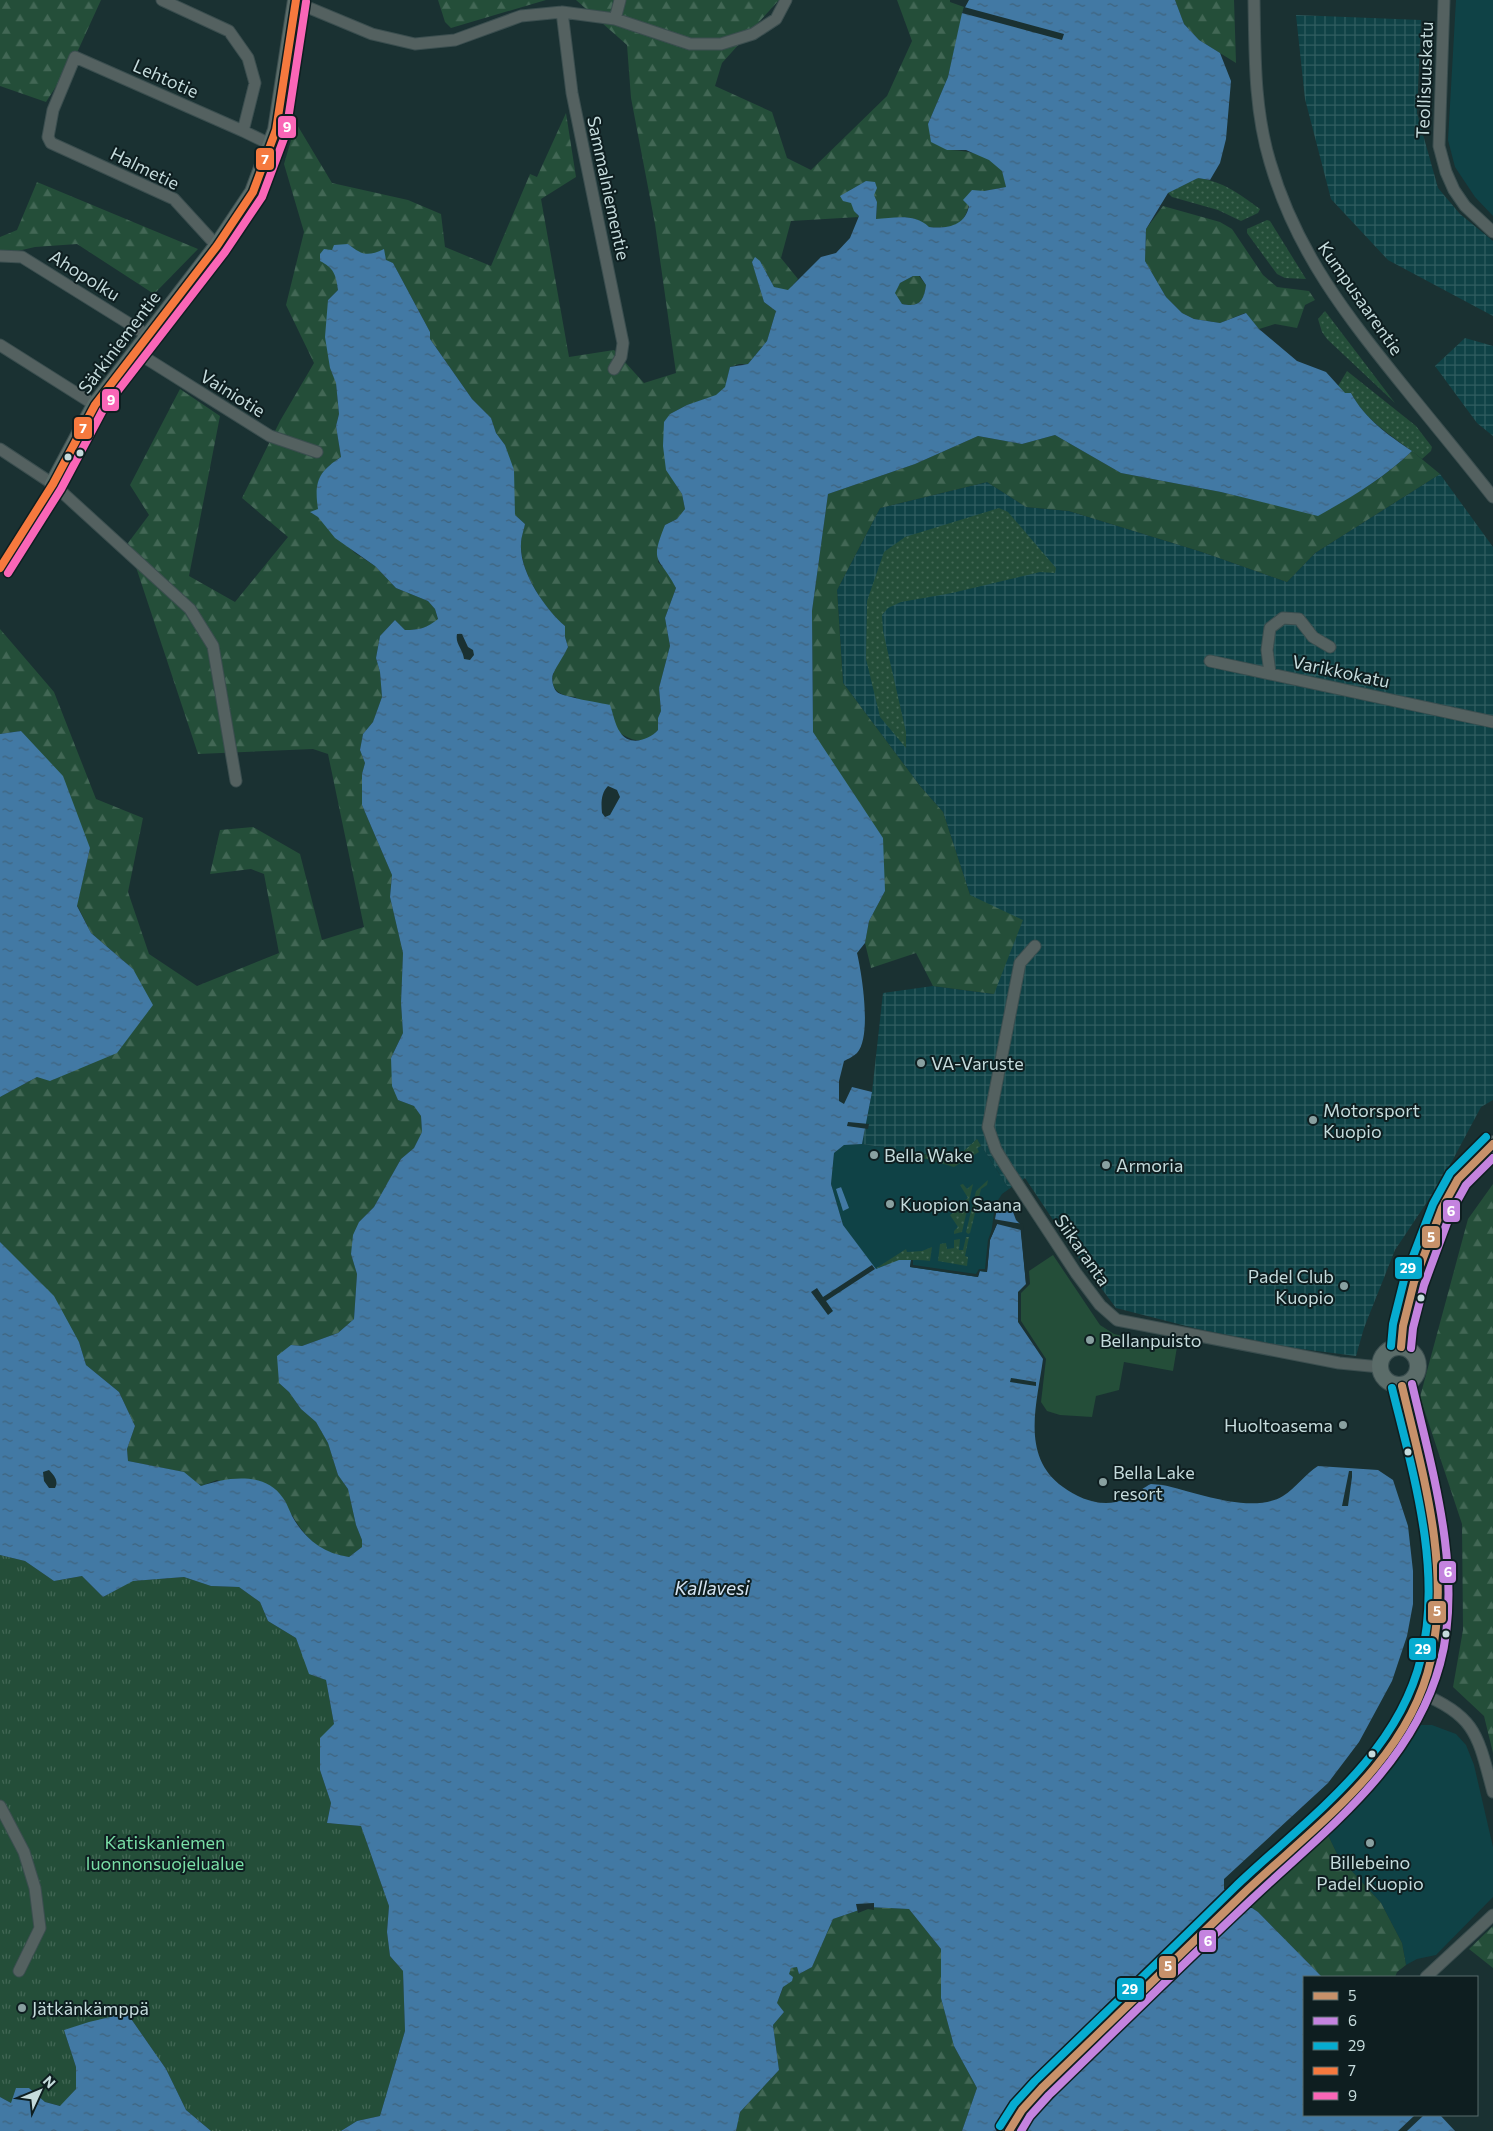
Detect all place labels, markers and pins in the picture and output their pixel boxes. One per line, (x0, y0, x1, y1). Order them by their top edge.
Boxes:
unlabelled marker (75, 448, 85, 458)
unlabelled marker (63, 452, 73, 462)
place label: VA-Varuste (931, 1052, 1024, 1074)
marker: VA-Varuste (915, 1057, 927, 1069)
place label: Motorsport Kuopio (1323, 1099, 1420, 1142)
marker: Motorsport Kuopio (1307, 1114, 1319, 1126)
place label: Bella Wake (884, 1144, 973, 1166)
marker: Bella Wake (868, 1149, 880, 1161)
place label: Armoria (1116, 1154, 1183, 1176)
marker: Armoria (1100, 1159, 1112, 1171)
place label: Kuopion Saana (900, 1193, 1022, 1215)
marker: Kuopion Saana (884, 1198, 896, 1210)
place label: Padel Club Kuopio (1248, 1265, 1334, 1308)
marker: Padel Club Kuopio (1338, 1280, 1350, 1292)
unlabelled marker (1416, 1293, 1426, 1303)
place label: Bellanpuisto (1100, 1329, 1201, 1351)
marker: Bellanpuisto (1084, 1334, 1096, 1346)
place label: Huoltoasema (1224, 1414, 1333, 1436)
marker: Huoltoasema (1337, 1419, 1349, 1431)
unlabelled marker (1403, 1447, 1413, 1457)
place label: Bella Lake resort (1113, 1461, 1195, 1504)
marker: Bella Lake resort (1097, 1476, 1109, 1488)
unlabelled marker (1441, 1629, 1451, 1639)
unlabelled marker (1367, 1749, 1377, 1759)
marker: Billebeino Padel Kuopio (1364, 1837, 1376, 1849)
place label: Billebeino Padel Kuopio (1316, 1851, 1424, 1894)
place label: Jätkänkämppä (32, 1997, 149, 2019)
marker: Jätkänkämppä (16, 2002, 28, 2014)

